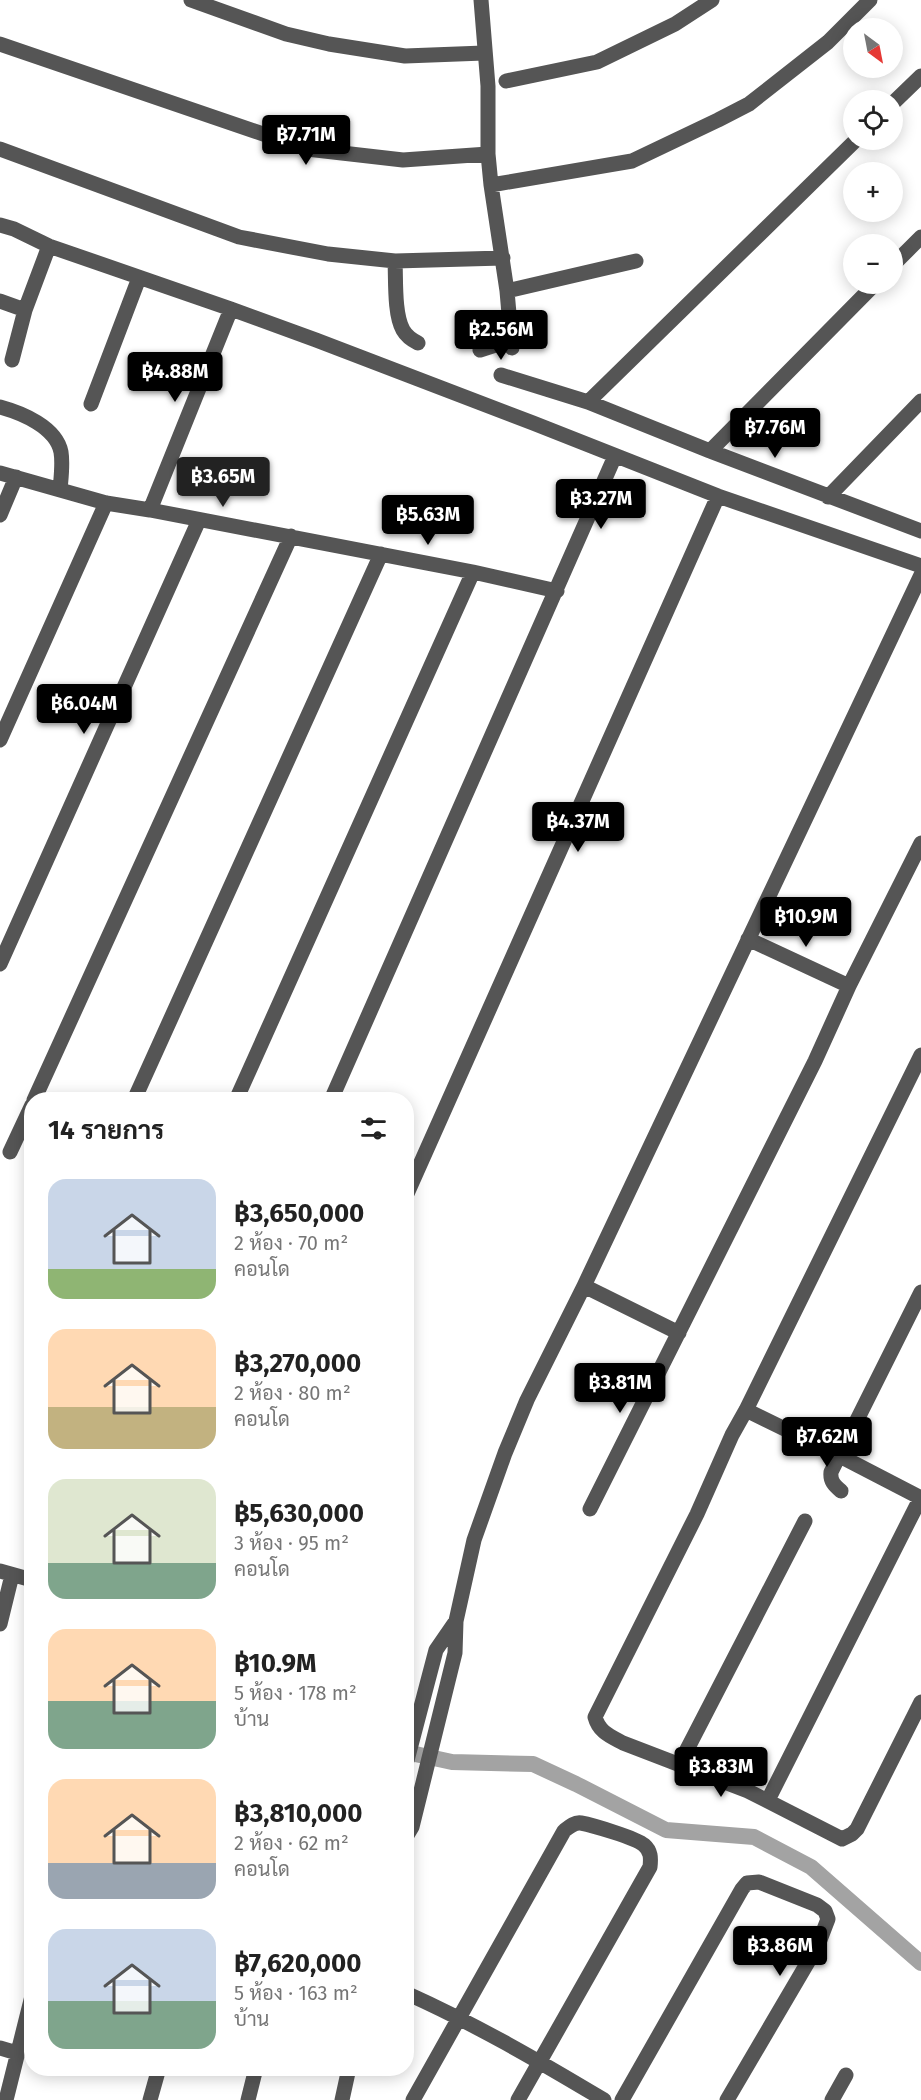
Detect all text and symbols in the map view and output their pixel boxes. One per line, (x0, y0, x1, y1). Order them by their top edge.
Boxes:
north arrow (843, 18, 903, 78)
map controls (843, 18, 903, 294)
button: locate (843, 90, 903, 150)
pin: ฿7.71M (257, 115, 355, 166)
text: ฿7.71M (276, 122, 336, 146)
button: + (843, 162, 903, 222)
button: − (843, 234, 903, 294)
pin: ฿2.56M (452, 310, 550, 361)
text: ฿2.56M (469, 317, 533, 341)
pin: ฿4.88M (126, 352, 224, 403)
text: ฿4.88M (142, 359, 208, 383)
pin: ฿7.76M (726, 408, 824, 459)
text: ฿7.76M (744, 415, 806, 439)
pin: ฿3.65M (174, 457, 272, 508)
text: ฿3.65M (191, 464, 255, 488)
pin: ฿3.27M (552, 479, 650, 530)
text: ฿3.27M (570, 486, 632, 510)
pin: ฿5.63M (379, 495, 477, 546)
text: ฿5.63M (396, 502, 460, 526)
pin: ฿6.04M (35, 684, 133, 735)
text: ฿6.04M (51, 691, 117, 715)
pin: ฿4.37M (529, 802, 627, 853)
text: ฿4.37M (546, 809, 610, 833)
pin: ฿10.9M (757, 897, 855, 948)
text: ฿10.9M (774, 904, 838, 928)
icon: filters (357, 1112, 390, 1145)
text: 14 รายการ (48, 1115, 164, 1146)
text: ฿3,650,000 (234, 1198, 364, 1229)
icon: home (96, 1203, 168, 1275)
text: 2 ห้อง · 70 m² (234, 1231, 348, 1255)
text: คอนโด (234, 1257, 290, 1281)
text: ฿3,270,000 (234, 1348, 361, 1379)
icon: home (96, 1353, 168, 1425)
pin: ฿3.81M (571, 1363, 669, 1414)
text: ฿3.81M (588, 1370, 652, 1394)
text: 2 ห้อง · 80 m² (234, 1381, 351, 1405)
text: คอนโด (234, 1407, 290, 1431)
pin: ฿7.62M (778, 1417, 876, 1468)
text: ฿7.62M (796, 1424, 858, 1448)
text: ฿5,630,000 (234, 1498, 364, 1529)
icon: home (96, 1503, 168, 1575)
text: 3 ห้อง · 95 m² (234, 1531, 349, 1555)
text: คอนโด (234, 1557, 290, 1581)
text: ฿10.9M (234, 1648, 317, 1679)
icon: home (96, 1653, 168, 1725)
text: 5 ห้อง · 178 m² (234, 1681, 357, 1705)
text: บ้าน (234, 1707, 269, 1731)
pin: ฿3.83M (672, 1747, 770, 1798)
text: ฿3.83M (689, 1754, 753, 1778)
text: ฿3,810,000 (234, 1798, 363, 1829)
icon: home (96, 1803, 168, 1875)
text: 2 ห้อง · 62 m² (234, 1831, 349, 1855)
text: คอนโด (234, 1857, 290, 1881)
pin: ฿3.86M (731, 1926, 829, 1977)
text: ฿3.86M (747, 1933, 813, 1957)
text: ฿7,620,000 (234, 1948, 361, 1979)
icon: home (96, 1953, 168, 2025)
text: 5 ห้อง · 163 m² (234, 1981, 358, 2005)
text: บ้าน (234, 2007, 269, 2031)

